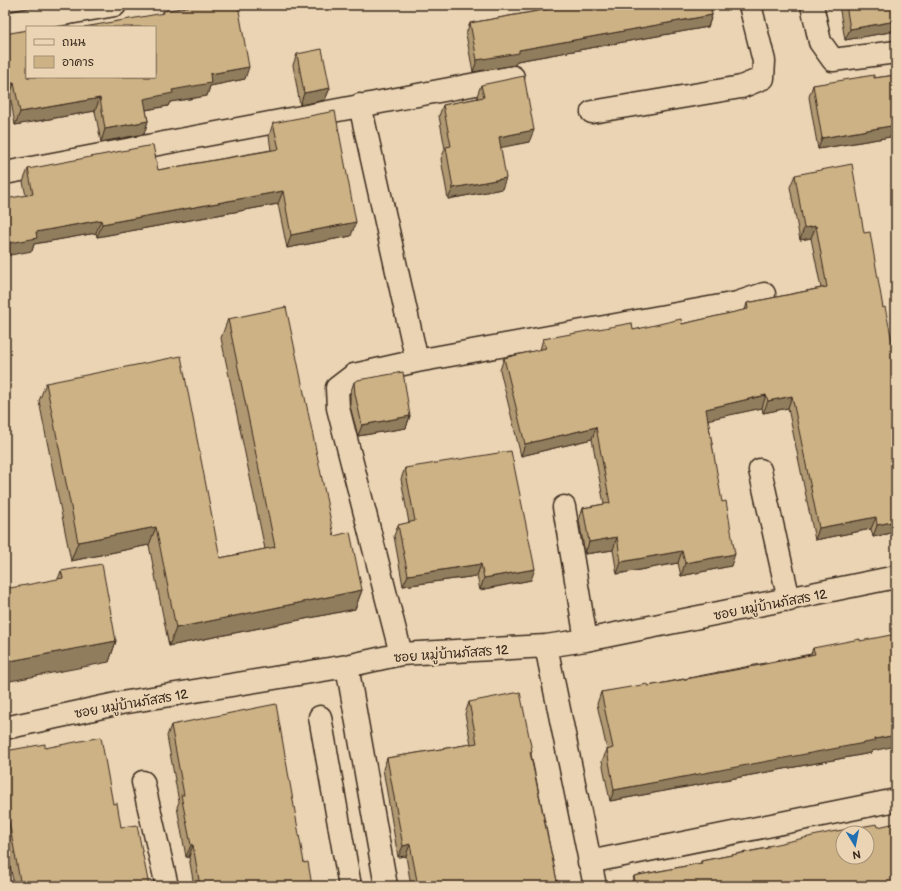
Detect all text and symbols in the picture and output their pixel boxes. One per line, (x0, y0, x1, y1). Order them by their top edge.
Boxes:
legend (26, 26, 156, 78)
text: ถนน (62, 35, 86, 50)
text: อาคาร (62, 55, 94, 70)
street label: ซอย หมู่บ้านภัสสร 12 (712, 585, 829, 625)
street label: ซอย หมู่บ้านภัสสร 12 (393, 641, 509, 667)
street label: ซอย หมู่บ้านภัสสร 12 (73, 685, 190, 723)
north arrow (835, 825, 875, 865)
text: N (851, 847, 862, 861)

